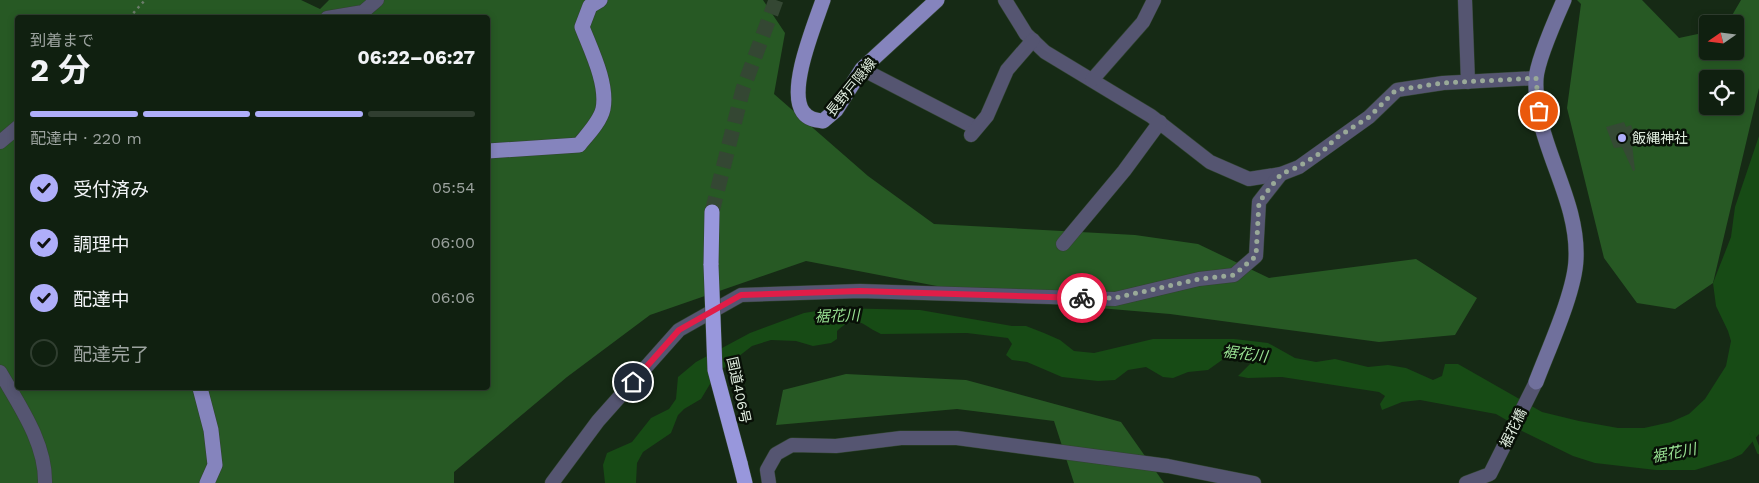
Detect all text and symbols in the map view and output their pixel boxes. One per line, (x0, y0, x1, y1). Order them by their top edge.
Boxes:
north arrow (1699, 15, 1744, 60)
map controls (1699, 15, 1744, 115)
text: 到着まで (30, 31, 94, 50)
text: 06:22–06:27 (357, 46, 475, 69)
text: 2 分 (30, 51, 90, 89)
street label: 長野戸隠線 (823, 55, 879, 119)
button: locate (1699, 70, 1744, 115)
pin (1518, 90, 1560, 132)
icon: bag (1525, 97, 1553, 125)
text: 配達中 · 220 m (30, 129, 142, 148)
place label: 飯縄神社 (1632, 130, 1688, 146)
marker: 飯縄神社 (1616, 132, 1628, 144)
icon: check (30, 174, 58, 202)
text: 受付済み (73, 178, 149, 201)
text: 05:54 (432, 178, 475, 197)
icon: check (30, 229, 58, 257)
text: 調理中 (73, 233, 130, 256)
text: 06:00 (431, 233, 475, 252)
courier (1057, 273, 1107, 323)
icon: check (30, 284, 58, 312)
icon: bike (1068, 284, 1096, 312)
text: 配達中 (73, 288, 130, 311)
text: 06:06 (431, 288, 475, 307)
water label: 裾花川 (814, 306, 862, 326)
water label: 裾花川 (1222, 342, 1270, 366)
text: 配達完了 (73, 343, 149, 366)
street label: 国道406号 (724, 355, 754, 425)
pin (612, 361, 654, 403)
icon: home (619, 368, 647, 396)
street label: 裾花橋 (1497, 406, 1529, 450)
water label: 裾花川 (1650, 439, 1700, 466)

